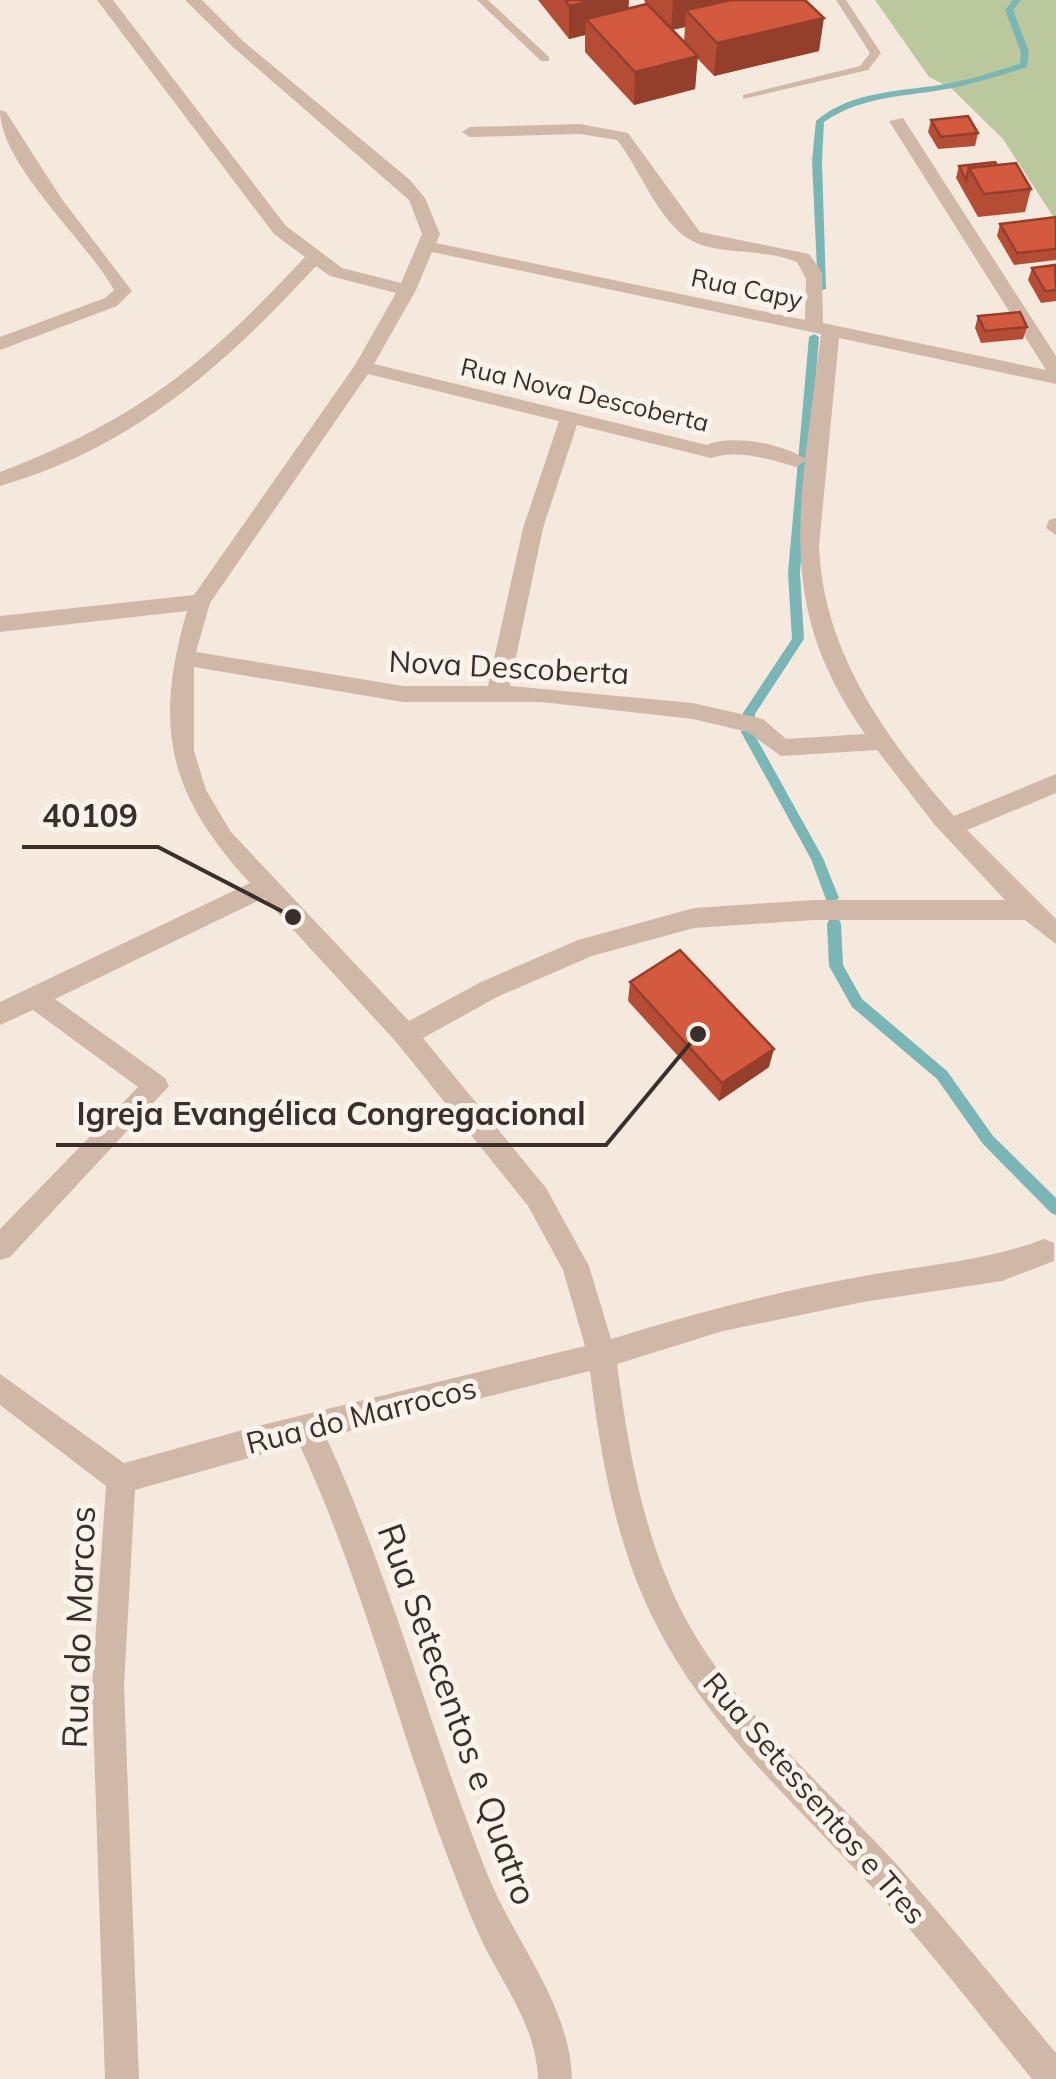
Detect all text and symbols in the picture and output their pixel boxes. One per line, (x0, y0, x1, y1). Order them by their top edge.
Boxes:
street label: Rua Capy (688, 261, 806, 315)
street label: Rua Nova Descoberta (458, 350, 712, 438)
street label: Nova Descoberta (388, 642, 630, 692)
callout: 40109 (22, 785, 158, 847)
text: 40109 (42, 795, 138, 835)
callout: Igreja Evangélica Congregacional (56, 1083, 606, 1145)
text: Igreja Evangélica Congregacional (76, 1093, 586, 1133)
street label: Rua do Marrocos (242, 1368, 480, 1462)
street label: Rua do Marcos (52, 1505, 104, 1749)
street label: Rua Setecentos e Quatro (368, 1517, 548, 1911)
street label: Rua Setessentos e Tres (695, 1664, 935, 1932)

